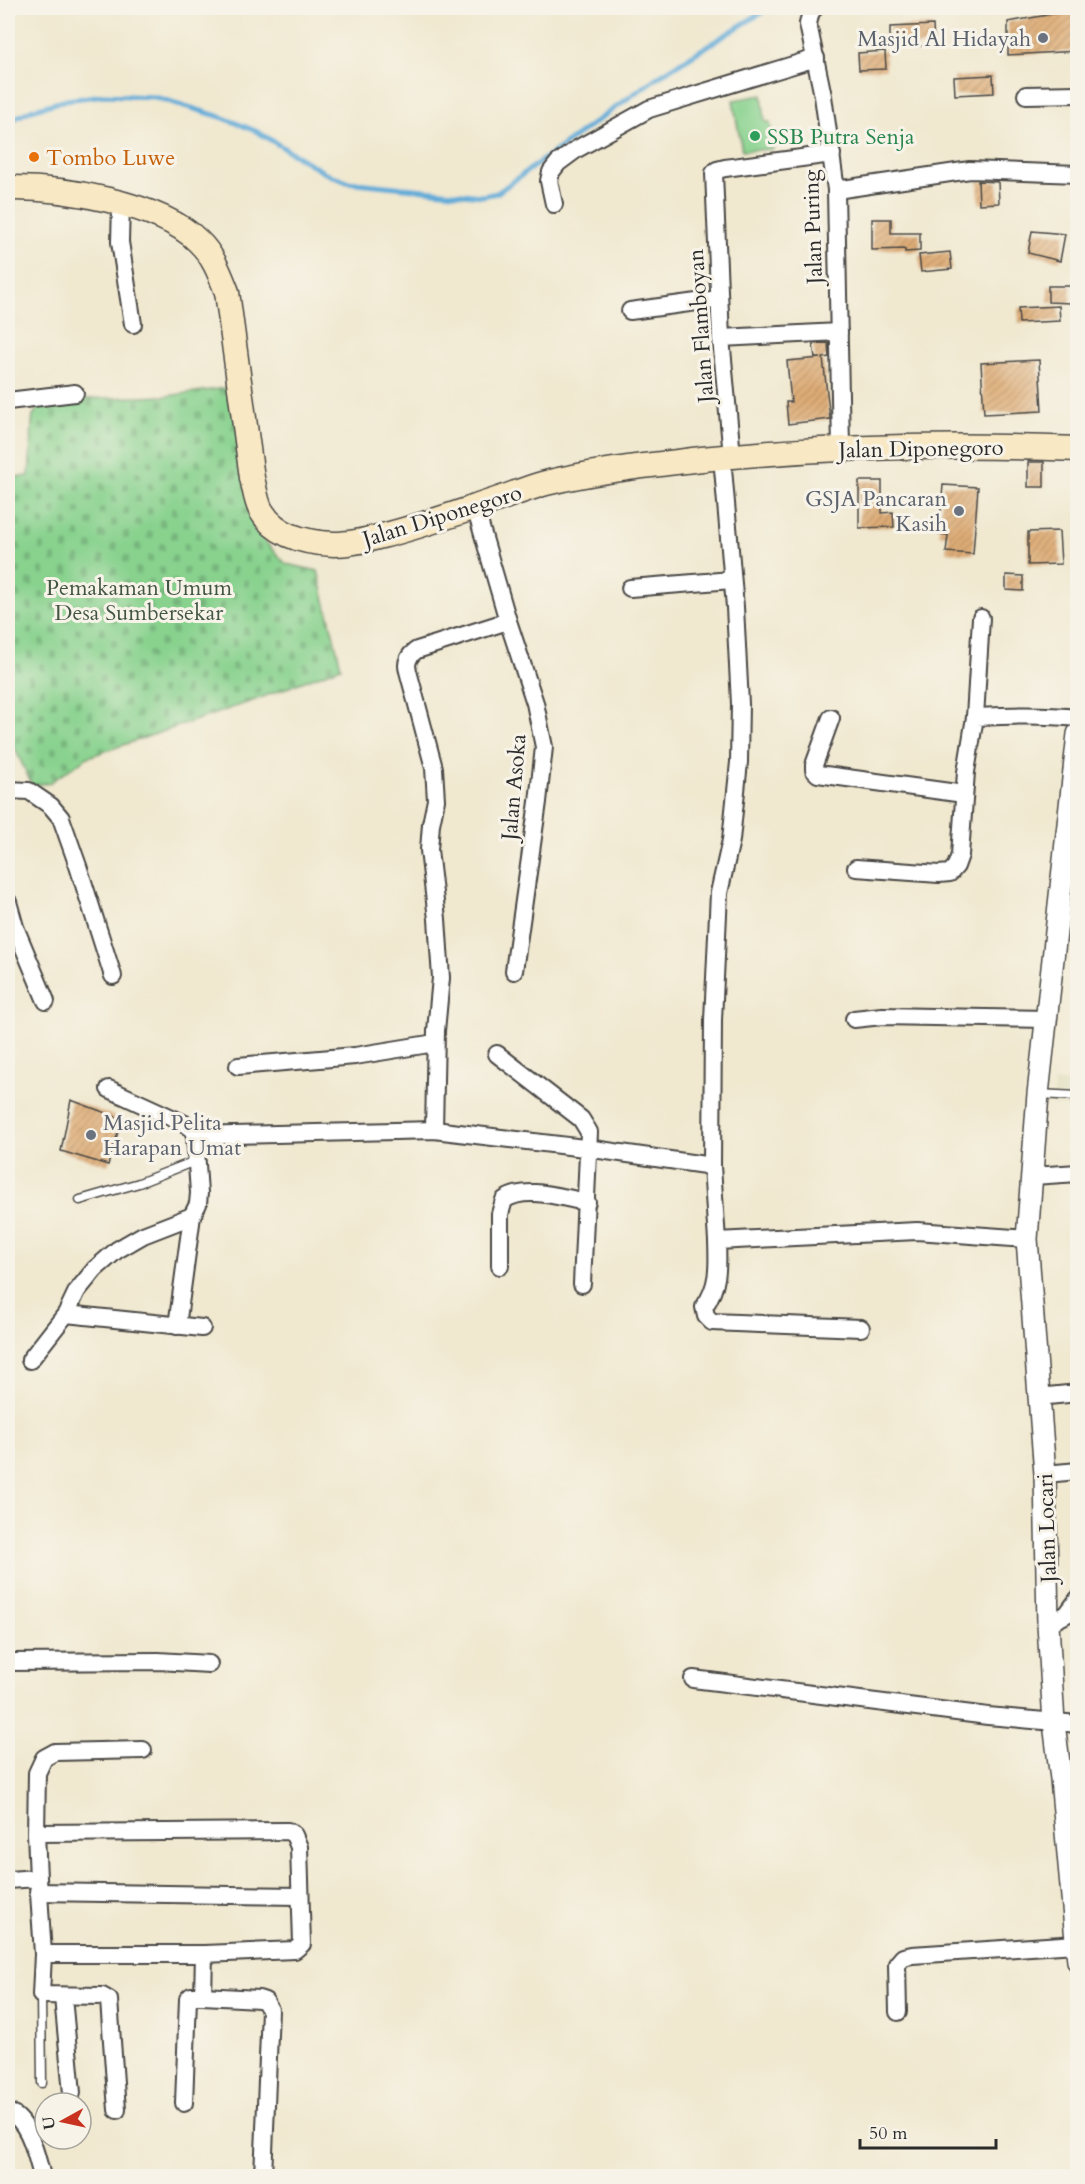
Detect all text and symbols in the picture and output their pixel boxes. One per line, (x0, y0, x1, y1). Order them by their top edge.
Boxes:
place label: Masjid Al Hidayah (857, 24, 1031, 54)
marker: Masjid Al Hidayah (1036, 31, 1050, 45)
place label: SSB Putra Senja (767, 122, 915, 152)
marker: SSB Putra Senja (748, 129, 762, 143)
place label: Tombo Luwe (46, 143, 175, 173)
marker: Tombo Luwe (27, 150, 41, 164)
street label: Jalan Puring (796, 169, 830, 288)
street label: Jalan Flamboyan (681, 248, 722, 407)
street label: Jalan Diponegoro (835, 433, 1004, 465)
street label: Jalan Diponegoro (356, 477, 526, 555)
place label: GSJA Pancaran Kasih (805, 484, 947, 539)
marker: GSJA Pancaran Kasih (952, 504, 966, 518)
park label: Pemakaman Umum Desa Sumbersekar (46, 573, 232, 628)
street label: Jalan Asoka (494, 732, 534, 845)
place label: Masjid Pelita Harapan Umat (103, 1108, 241, 1163)
marker: Masjid Pelita Harapan Umat (84, 1128, 98, 1142)
street label: Jalan Locari (1030, 1473, 1064, 1586)
north arrow (33, 2091, 93, 2151)
scale bar (860, 2112, 996, 2150)
text: U (37, 2115, 61, 2131)
text: 50 m (869, 2121, 908, 2146)

